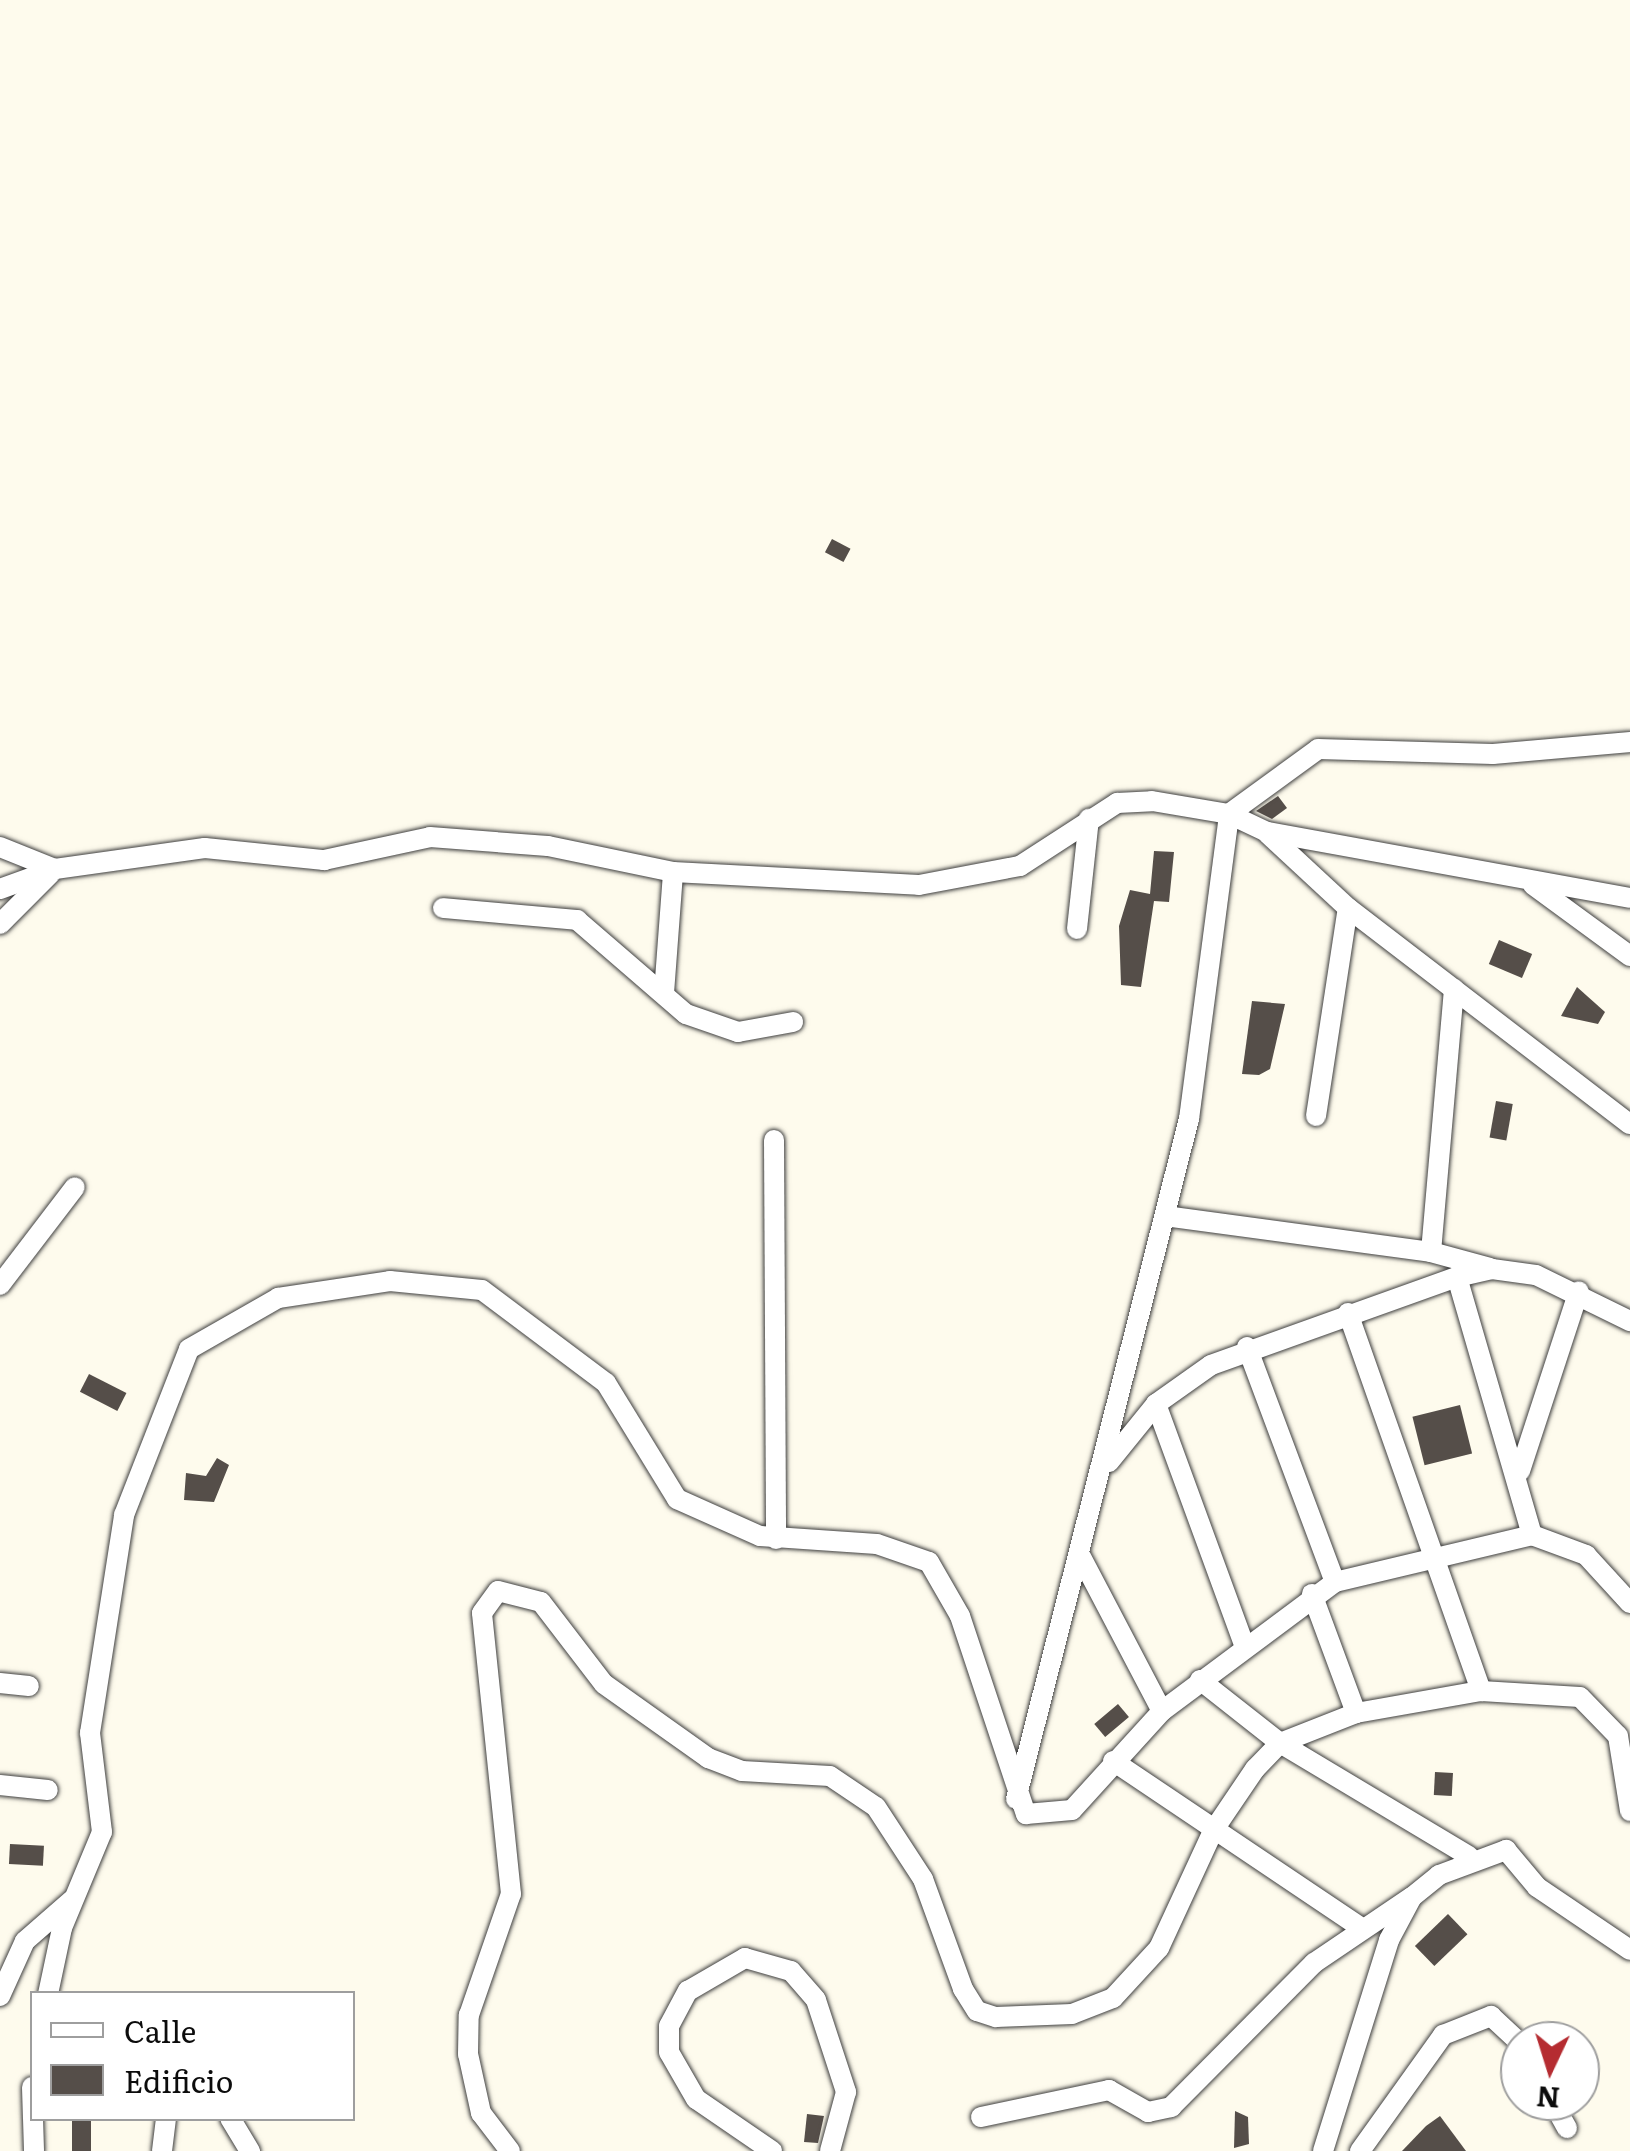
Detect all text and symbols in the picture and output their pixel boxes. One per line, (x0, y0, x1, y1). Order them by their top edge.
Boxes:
legend (30, 1991, 355, 2121)
text: Calle (124, 2008, 196, 2052)
north arrow (1500, 2021, 1600, 2121)
text: Edificio (124, 2058, 233, 2102)
text: N (1535, 2077, 1561, 2121)

